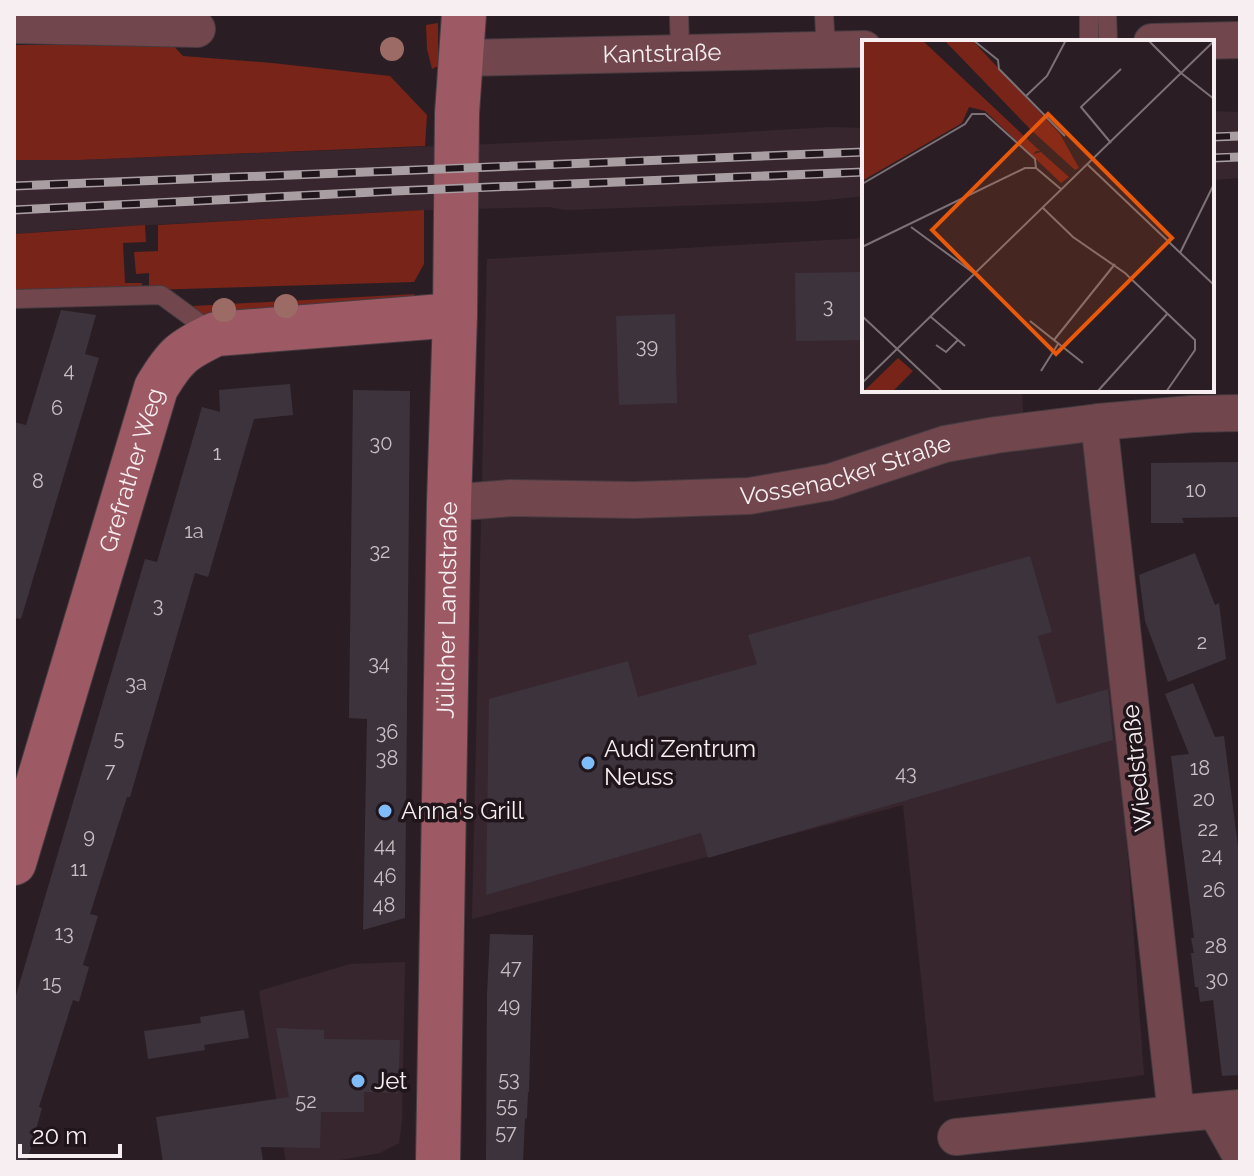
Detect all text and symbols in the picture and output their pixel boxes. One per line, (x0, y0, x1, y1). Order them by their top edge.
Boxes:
street label: Kantstraße (602, 37, 722, 69)
inset map (862, 40, 1214, 392)
house number: 3 (823, 294, 833, 318)
house number: 39 (636, 334, 658, 358)
house number: 4 (64, 358, 75, 382)
street label: Grefrather Weg (93, 384, 169, 556)
house number: 6 (51, 396, 63, 420)
street label: Vossenacker Straße (739, 428, 954, 510)
house number: 30 (370, 431, 392, 455)
house number: 1 (213, 441, 222, 465)
house number: 8 (32, 469, 44, 493)
house number: 10 (1186, 478, 1206, 502)
street label: Jülicher Landstraße (430, 501, 463, 719)
house number: 1a (184, 519, 204, 543)
house number: 32 (369, 539, 391, 563)
house number: 3 (153, 593, 163, 617)
house number: 2 (1197, 630, 1207, 654)
house number: 34 (368, 651, 390, 675)
house number: 3a (125, 671, 147, 695)
street label: Wiedstraße (1115, 703, 1158, 833)
house number: 36 (376, 720, 398, 744)
house number: 5 (114, 726, 125, 750)
place label: Audi Zentrum Neuss (604, 734, 756, 791)
house number: 38 (376, 746, 398, 770)
marker: Audi Zentrum Neuss (579, 754, 597, 772)
house number: 18 (1190, 756, 1210, 780)
house number: 7 (105, 758, 116, 782)
house number: 43 (895, 761, 917, 785)
house number: 20 (1193, 787, 1215, 811)
place label: Anna's Grill (401, 796, 525, 825)
marker: Anna's Grill (376, 802, 394, 820)
house number: 22 (1198, 817, 1218, 841)
house number: 9 (83, 824, 95, 848)
house number: 44 (374, 833, 396, 857)
house number: 24 (1201, 843, 1223, 867)
house number: 11 (70, 857, 88, 881)
house number: 46 (374, 864, 396, 888)
house number: 26 (1203, 878, 1225, 902)
house number: 48 (373, 893, 395, 917)
house number: 13 (54, 921, 74, 945)
house number: 28 (1205, 934, 1227, 958)
house number: 47 (500, 955, 522, 979)
house number: 30 (1206, 967, 1228, 991)
house number: 15 (42, 971, 62, 995)
house number: 49 (498, 993, 520, 1017)
place label: Jet (374, 1066, 407, 1095)
house number: 53 (498, 1067, 520, 1091)
marker: Jet (349, 1072, 367, 1090)
house number: 52 (295, 1089, 317, 1113)
house number: 55 (496, 1093, 518, 1117)
scale bar (20, 1108, 120, 1158)
house number: 57 (495, 1120, 517, 1144)
text: 20 m (32, 1121, 87, 1150)

